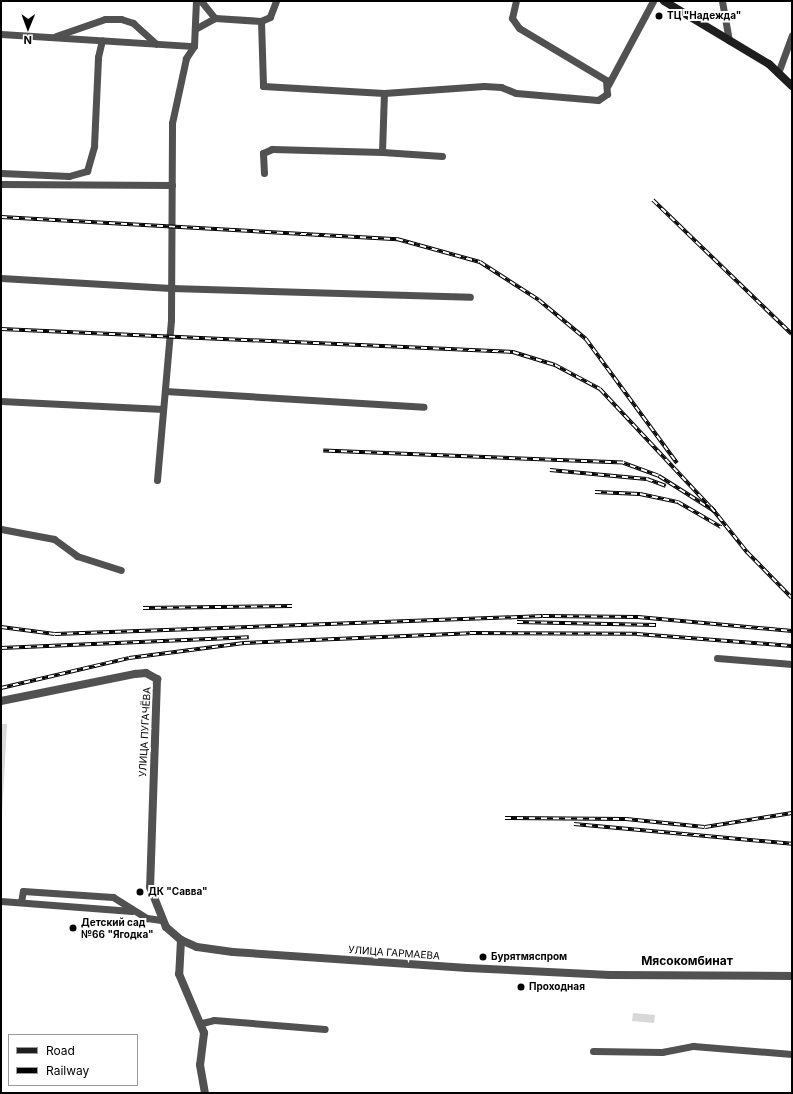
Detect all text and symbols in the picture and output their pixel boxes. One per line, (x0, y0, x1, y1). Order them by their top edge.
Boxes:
north arrow (8, 8, 48, 48)
place label: ТЦ "Надежда" (667, 10, 741, 22)
marker: ТЦ "Надежда" (654, 11, 664, 21)
text: N (23, 33, 32, 47)
street label: УЛИЦА ПУГАЧЁВА (137, 687, 153, 777)
place label: ДК "Савва" (148, 886, 208, 898)
marker: ДК "Савва" (135, 887, 145, 897)
place label: Детский сад №66 "Ягодка" (81, 916, 154, 940)
marker: Детский сад №66 "Ягодка" (68, 923, 78, 933)
street label: УЛИЦА ГАРМАЕВА (348, 944, 440, 962)
place label: Бурятмяспром (491, 951, 567, 963)
marker: Бурятмяспром (478, 952, 488, 962)
district label: Мясокомбинат (641, 954, 733, 968)
place label: Проходная (529, 981, 585, 993)
marker: Проходная (516, 982, 526, 992)
legend (8, 1034, 138, 1086)
text: Road (46, 1043, 75, 1058)
text: Railway (46, 1063, 89, 1078)

